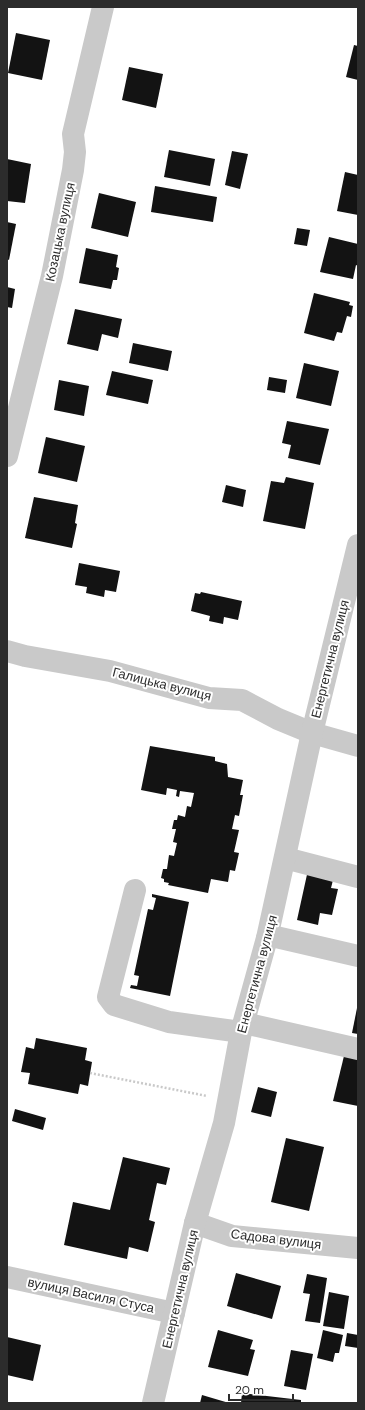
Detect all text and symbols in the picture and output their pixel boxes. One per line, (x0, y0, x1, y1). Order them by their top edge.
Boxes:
street label: Козацька вулиця (41, 181, 79, 283)
street label: Енергетична вулиця (307, 598, 353, 720)
street label: Галицька вулиця (111, 663, 213, 705)
street label: Енергетична вулиця (233, 913, 281, 1035)
street label: Садова вулиця (230, 1225, 322, 1253)
street label: Енергетична вулиця (158, 1228, 202, 1350)
street label: вулиця Василя Стуса (26, 1273, 157, 1317)
scale bar (229, 1376, 293, 1402)
text: 20 m (235, 1382, 264, 1398)

